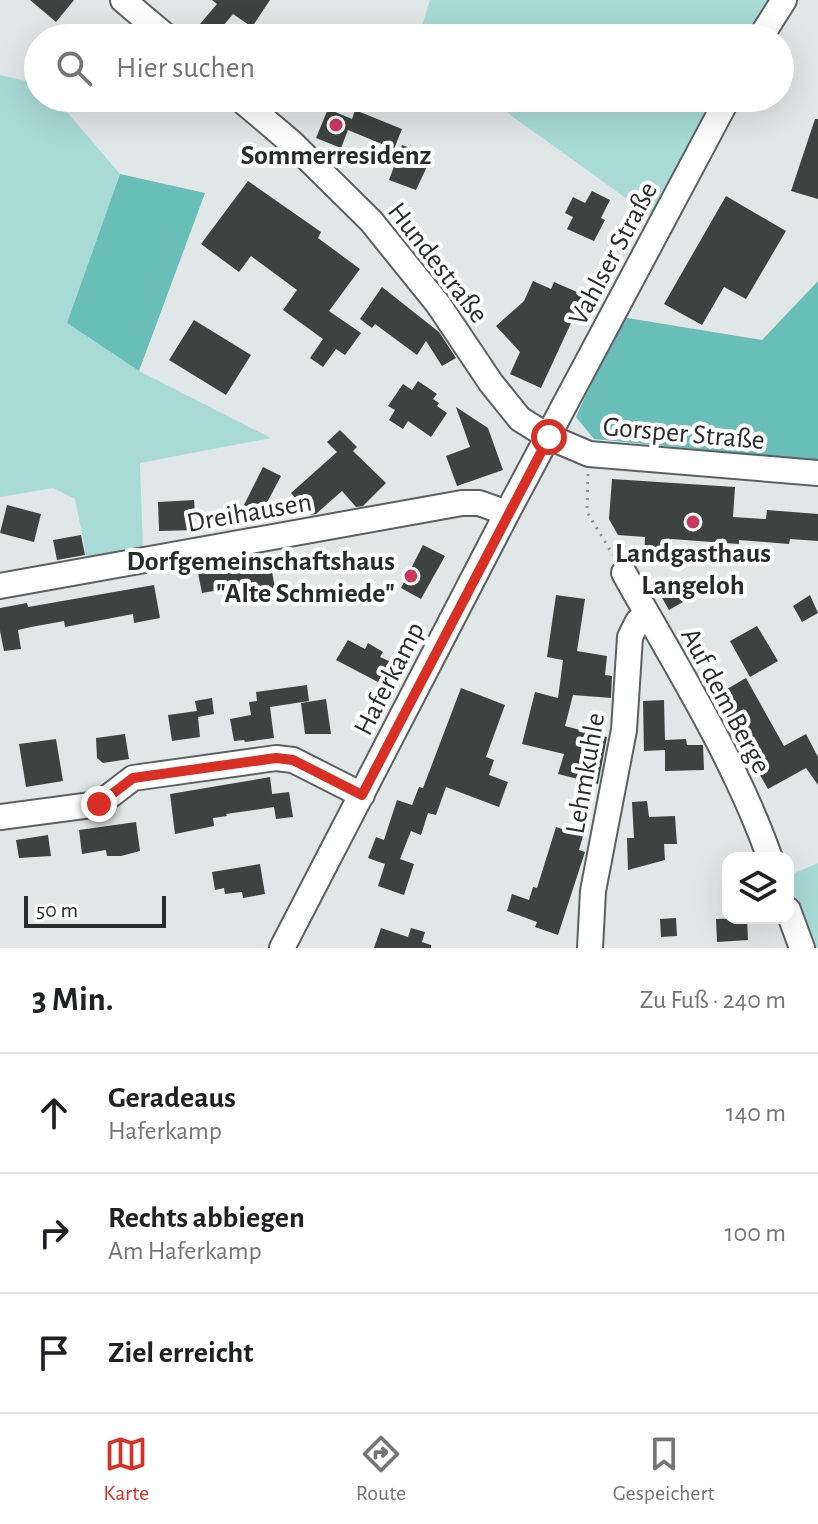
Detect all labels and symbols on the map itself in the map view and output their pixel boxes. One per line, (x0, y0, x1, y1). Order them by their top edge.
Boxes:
marker: Sommerresidenz (327, 116, 345, 134)
place label: Sommerresidenz (241, 142, 432, 170)
street label: Vahlser Straße (564, 178, 663, 330)
street label: Hundestraße (382, 198, 493, 329)
street label: Gorsper Straße (602, 413, 766, 455)
route start (531, 419, 567, 455)
street label: Dreihausen (185, 488, 314, 538)
marker: Landgasthaus Langeloh (684, 513, 702, 531)
place label: Landgasthaus Langeloh (615, 540, 771, 600)
place label: Dorfgemeinschaftshaus "Alte Schmiede" (127, 548, 395, 608)
marker: Dorfgemeinschaftshaus "Alte Schmiede" (402, 567, 420, 585)
street label: Haferkamp (349, 618, 430, 740)
street label: Auf dem Berge (675, 624, 775, 778)
street label: Lehmkuhle (562, 711, 610, 836)
route end (81, 786, 117, 822)
scale bar (24, 892, 166, 928)

